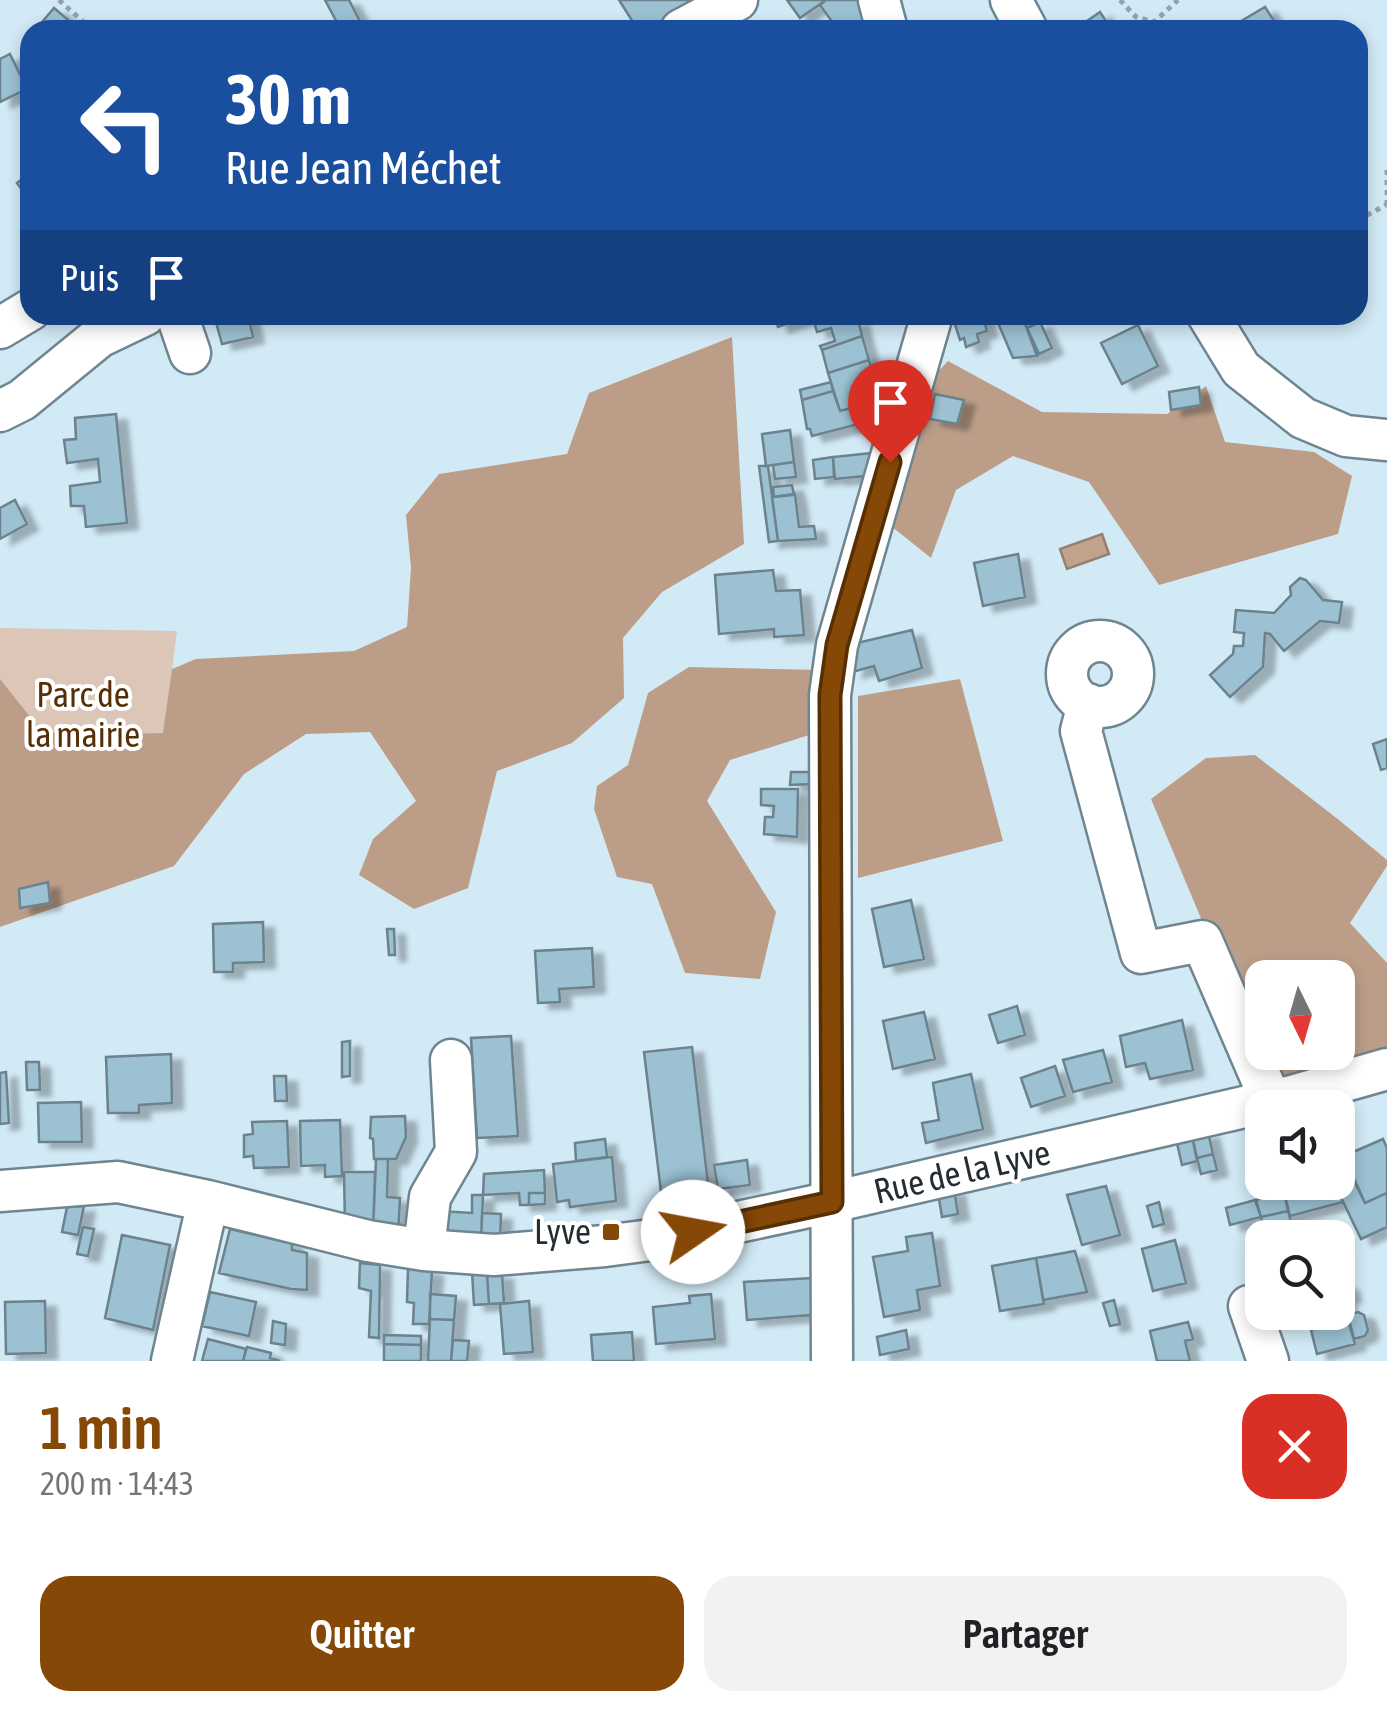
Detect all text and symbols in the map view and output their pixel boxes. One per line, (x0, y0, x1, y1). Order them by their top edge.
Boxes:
text: 30 m (225, 59, 351, 139)
icon: left (60, 60, 190, 190)
text: Rue Jean Méchet (225, 142, 502, 194)
icon: arrive (139, 250, 194, 305)
text: Puis (60, 256, 119, 299)
pin (848, 360, 933, 463)
icon: arrive (863, 375, 918, 430)
park label: Parc de la mairie (26, 674, 140, 754)
north arrow (1245, 960, 1355, 1070)
map controls (1245, 960, 1355, 1330)
button: sound (1245, 1090, 1355, 1200)
street label: Rue de la Lyve (870, 1131, 1054, 1211)
position arrow (641, 1180, 745, 1284)
place label: Lyve (534, 1211, 591, 1251)
button: search (1245, 1220, 1355, 1330)
marker: Lyve (600, 1221, 622, 1243)
text: 1 min (40, 1393, 163, 1462)
button: close (1242, 1394, 1347, 1499)
text: 200 m · 14:43 (40, 1465, 194, 1502)
button: Quitter (40, 1576, 684, 1691)
button: Partager (704, 1576, 1347, 1691)

